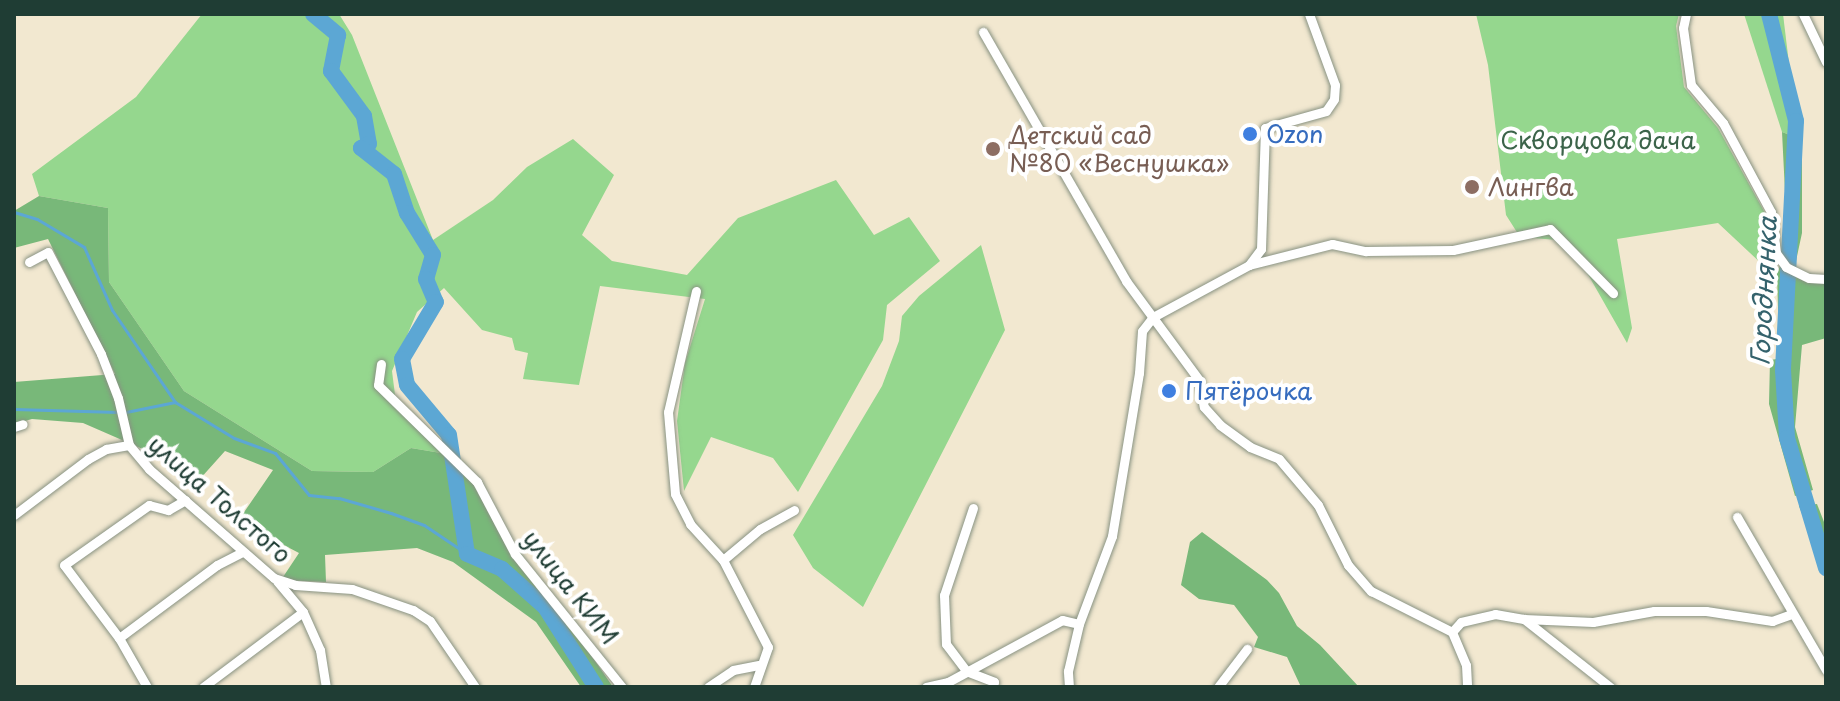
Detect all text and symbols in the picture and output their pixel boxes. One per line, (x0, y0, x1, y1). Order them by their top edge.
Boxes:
place label: Ozon (1266, 120, 1323, 148)
place label: Детский сад №80 «Веснушка» (1009, 121, 1230, 177)
marker: Ozon (1241, 125, 1259, 143)
park label: Скворцова дача (1500, 126, 1696, 154)
marker: Детский сад №80 «Веснушка» (984, 140, 1002, 158)
place label: Лингва (1488, 173, 1574, 201)
marker: Лингва (1463, 178, 1481, 196)
water label: Городнянка (1744, 216, 1782, 366)
place label: Пятёрочка (1185, 377, 1312, 405)
marker: Пятёрочка (1160, 382, 1178, 400)
street label: улица Толстого (142, 429, 298, 569)
street label: улица КИМ (517, 524, 625, 650)

